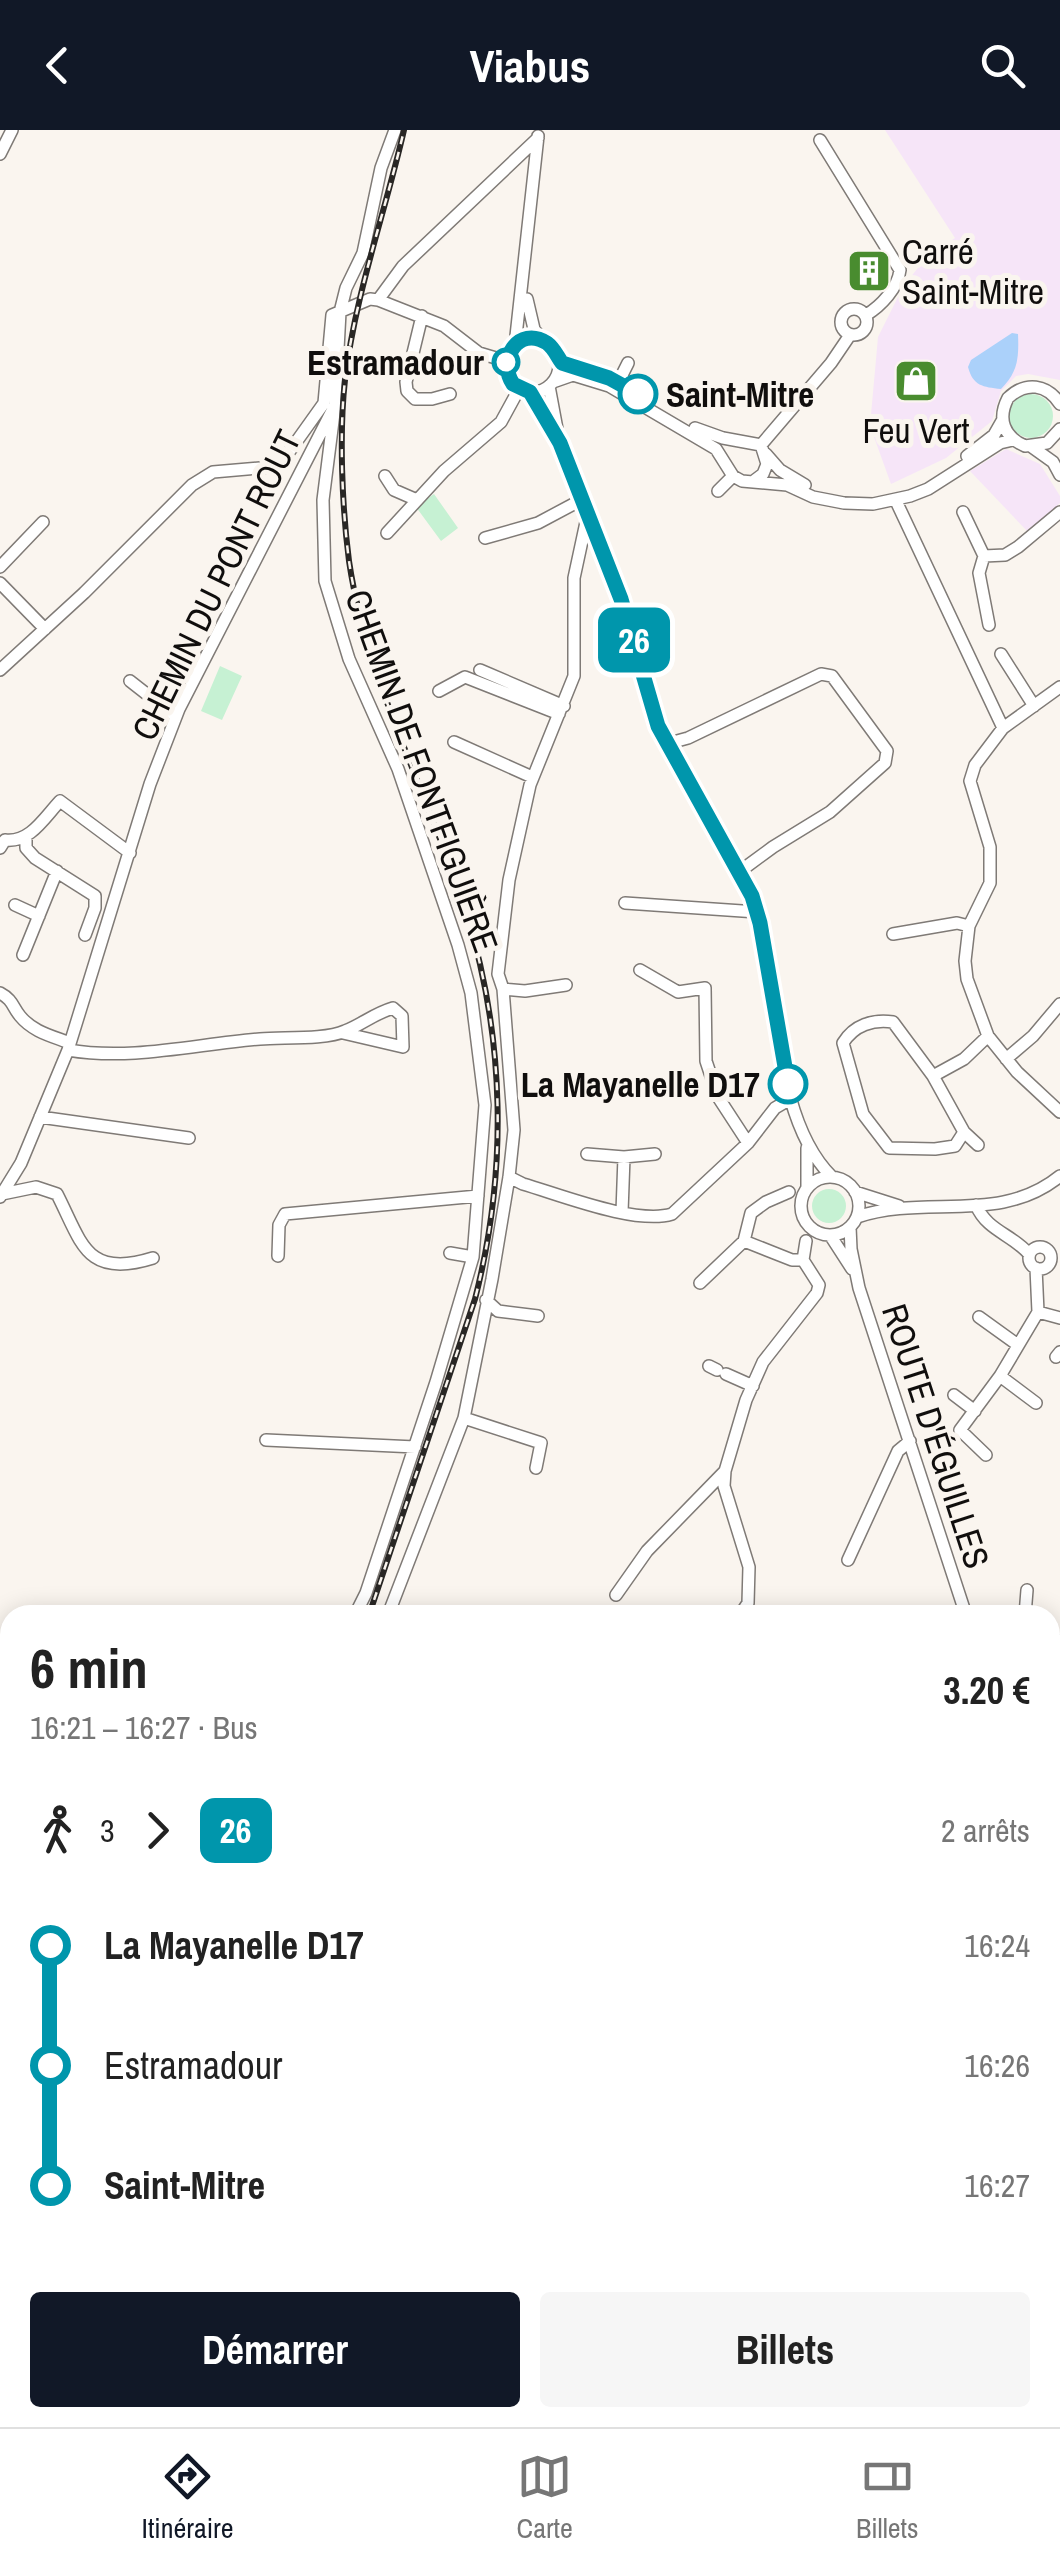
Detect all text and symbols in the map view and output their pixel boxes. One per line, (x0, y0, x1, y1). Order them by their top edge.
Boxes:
text: Viabus (470, 35, 590, 96)
icon: back (30, 38, 85, 93)
icon: search (975, 38, 1030, 93)
place label: Carré Saint-Mitre (902, 228, 1044, 315)
building icon: Carré Saint-Mitre (846, 248, 892, 294)
place label: Estramadour (307, 339, 485, 386)
marker: Estramadour (493, 349, 519, 375)
shop icon: Feu Vert (893, 358, 939, 404)
place label: Saint-Mitre (666, 371, 814, 418)
marker: Saint-Mitre (619, 375, 657, 413)
place label: Feu Vert (862, 407, 970, 454)
street label: CHEMIN DU PONT ROUT (121, 422, 311, 748)
street label: CHEMIN DE FONTFIGUIÈRE (334, 583, 510, 959)
line badge: 26 (589, 608, 679, 672)
text: 26 (618, 617, 650, 664)
place label: La Mayanelle D17 (521, 1061, 760, 1108)
marker: La Mayanelle D17 (769, 1065, 807, 1103)
street label: ROUTE D'ÉGUILLES (871, 1298, 1001, 1574)
text: 6 min (30, 1631, 148, 1705)
text: 3.20 € (943, 1665, 1030, 1716)
text: 16:21 – 16:27 · Bus (30, 1706, 258, 1749)
icon: walk (30, 1803, 85, 1858)
icon: forward (130, 1803, 185, 1858)
text: 26 (220, 1807, 252, 1854)
text: 3 (100, 1809, 115, 1852)
text: 2 arrêts (941, 1809, 1030, 1852)
text: La Mayanelle D17 (104, 1920, 364, 1971)
text: 16:24 (964, 1924, 1030, 1967)
text: Estramadour (104, 2040, 282, 2091)
text: 16:26 (964, 2044, 1030, 2087)
text: Saint-Mitre (104, 2160, 265, 2211)
text: 16:27 (964, 2164, 1030, 2207)
button: Démarrer (30, 2292, 520, 2407)
button: Billets (540, 2292, 1030, 2407)
tab: Itinéraire (142, 2449, 233, 2547)
tab: Carte (517, 2449, 573, 2547)
tab: Billets (856, 2449, 918, 2547)

